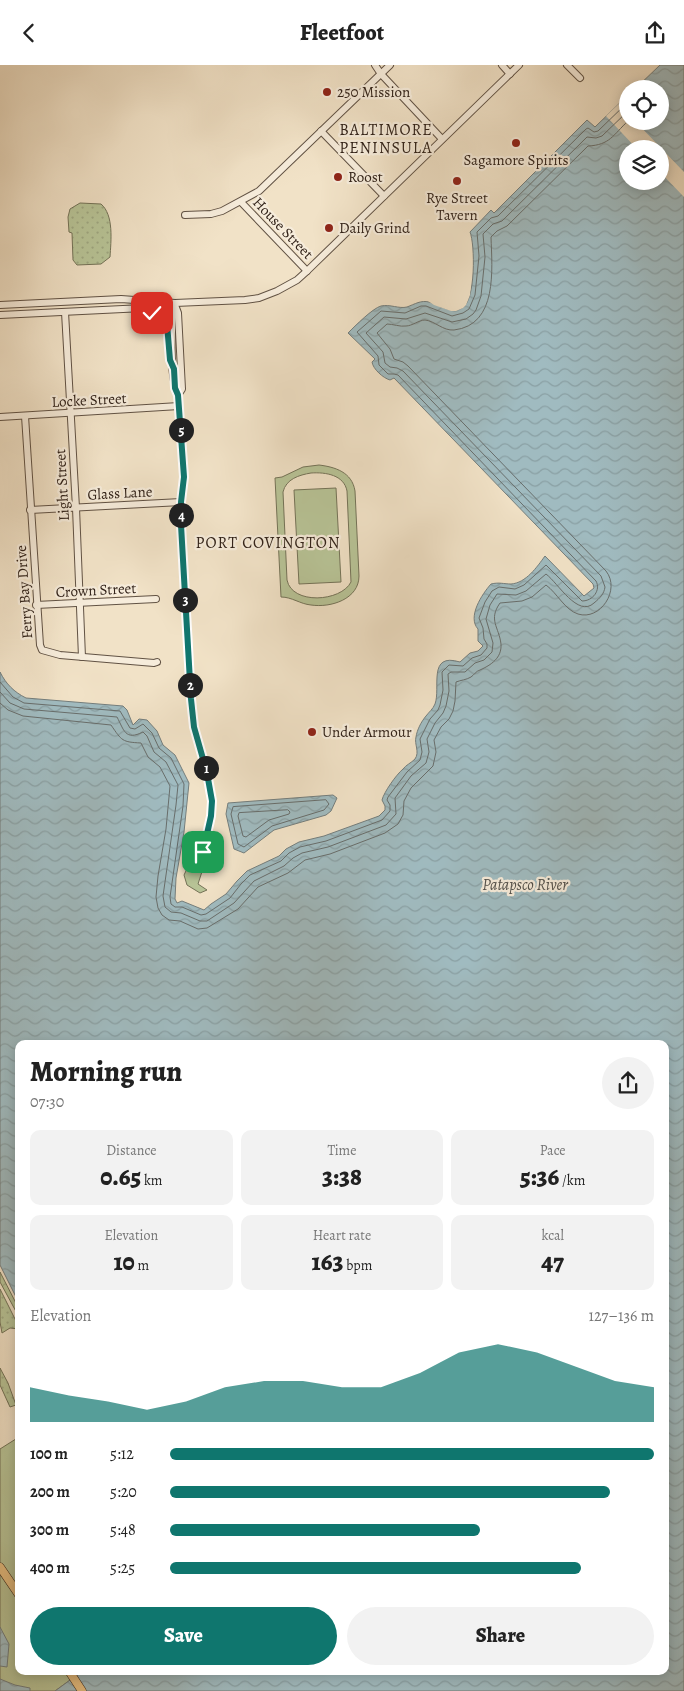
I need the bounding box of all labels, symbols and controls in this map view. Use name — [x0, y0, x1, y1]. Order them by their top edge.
text: Fleetfoot — [300, 18, 384, 48]
icon: back — [15, 19, 43, 47]
icon: share — [641, 19, 669, 47]
map controls — [619, 80, 669, 190]
button: locate — [619, 80, 669, 130]
place label: 250 Mission — [337, 82, 410, 102]
marker: 250 Mission — [321, 86, 333, 98]
district label: BALTIMORE PENINSULA — [339, 119, 433, 159]
marker: Sagamore Spirits — [510, 137, 522, 149]
button: layers — [619, 140, 669, 190]
place label: Sagamore Spirits — [463, 150, 569, 170]
place label: Roost — [348, 167, 383, 187]
marker: Roost — [332, 171, 344, 183]
marker: Rye Street Tavern — [451, 175, 463, 187]
place label: Rye Street Tavern — [426, 188, 488, 225]
street label: House Street — [248, 193, 318, 263]
place label: Daily Grind — [339, 218, 411, 238]
marker: Daily Grind — [323, 222, 335, 234]
pin — [131, 292, 173, 334]
icon: check — [138, 299, 166, 327]
street label: Locke Street — [51, 388, 127, 412]
pin: 5 — [168, 417, 194, 443]
text: 5 — [179, 421, 184, 440]
street label: Light Street — [50, 448, 74, 522]
street label: Glass Lane — [87, 481, 153, 505]
pin: 4 — [168, 503, 194, 527]
text: 4 — [178, 506, 185, 525]
district label: PORT COVINGTON — [196, 532, 340, 554]
street label: Ferry Bay Drive — [11, 544, 37, 640]
street label: Crown Street — [55, 578, 137, 602]
pin: 3 — [172, 587, 198, 613]
text: 3 — [182, 591, 189, 610]
pin: 2 — [178, 673, 202, 697]
text: 2 — [187, 676, 194, 695]
place label: Under Armour — [322, 722, 412, 742]
marker: Under Armour — [306, 726, 318, 738]
pin: 1 — [194, 755, 218, 781]
text: 1 — [204, 759, 209, 778]
pin — [182, 831, 224, 873]
icon: arrive — [189, 838, 217, 866]
water label: Patapsco River — [482, 874, 568, 896]
text: Morning run — [30, 1053, 182, 1091]
button: share — [602, 1057, 654, 1109]
text: 07:30 — [30, 1091, 64, 1113]
text: Distance — [106, 1141, 156, 1160]
text: Time — [327, 1141, 357, 1160]
text: Pace — [540, 1141, 566, 1160]
text: 0.65 — [100, 1160, 141, 1194]
text: 3:38 — [322, 1160, 362, 1194]
text: 5:36 — [520, 1160, 559, 1194]
text: km — [141, 1171, 163, 1190]
text: /km — [559, 1171, 585, 1190]
text: Elevation — [104, 1226, 158, 1245]
text: Heart rate — [313, 1226, 371, 1245]
text: kcal — [541, 1226, 564, 1245]
text: 10 — [113, 1245, 135, 1279]
text: 163 — [312, 1245, 343, 1279]
text: 47 — [541, 1245, 564, 1279]
text: m — [135, 1256, 149, 1275]
text: bpm — [343, 1256, 372, 1275]
text: Elevation — [30, 1305, 91, 1327]
text: 127–136 m — [588, 1305, 654, 1327]
text: 100 m — [30, 1443, 68, 1465]
text: 5:12 — [110, 1443, 134, 1465]
text: 200 m — [30, 1481, 70, 1503]
text: 5:20 — [110, 1481, 137, 1503]
text: 300 m — [30, 1519, 69, 1541]
text: 5:48 — [110, 1519, 136, 1541]
text: 400 m — [30, 1557, 70, 1579]
text: 5:25 — [110, 1557, 135, 1579]
button: Save — [30, 1607, 337, 1665]
button: Share — [347, 1607, 654, 1665]

